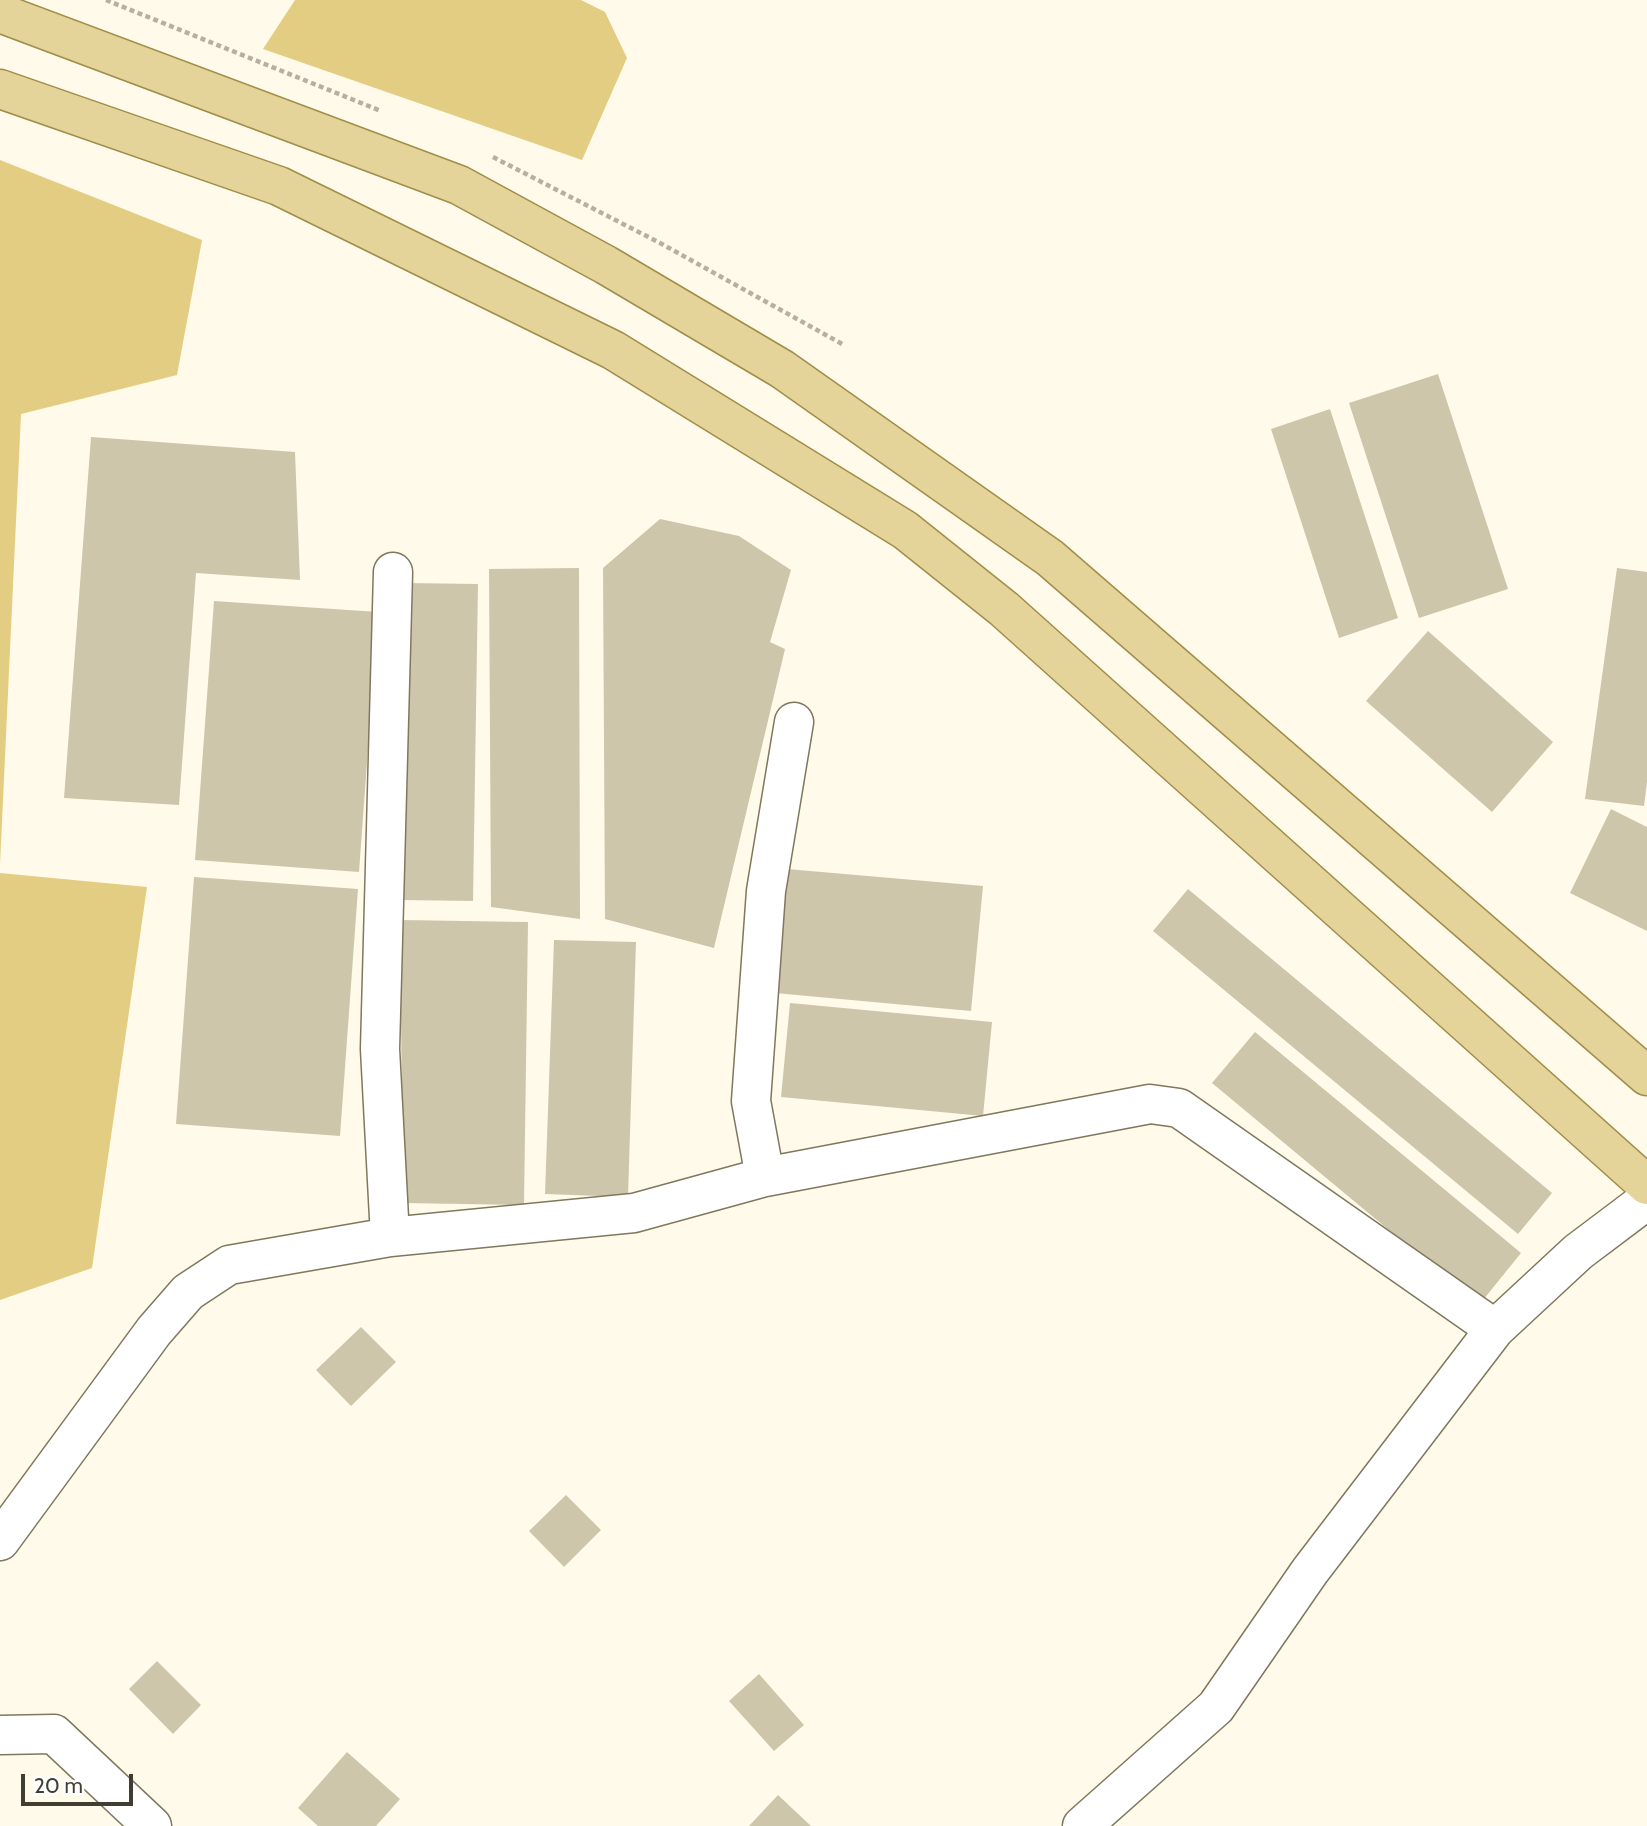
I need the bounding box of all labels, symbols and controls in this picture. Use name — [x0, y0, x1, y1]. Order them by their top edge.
scale bar — [24, 1759, 136, 1803]
text: 20 m — [34, 1773, 83, 1798]

